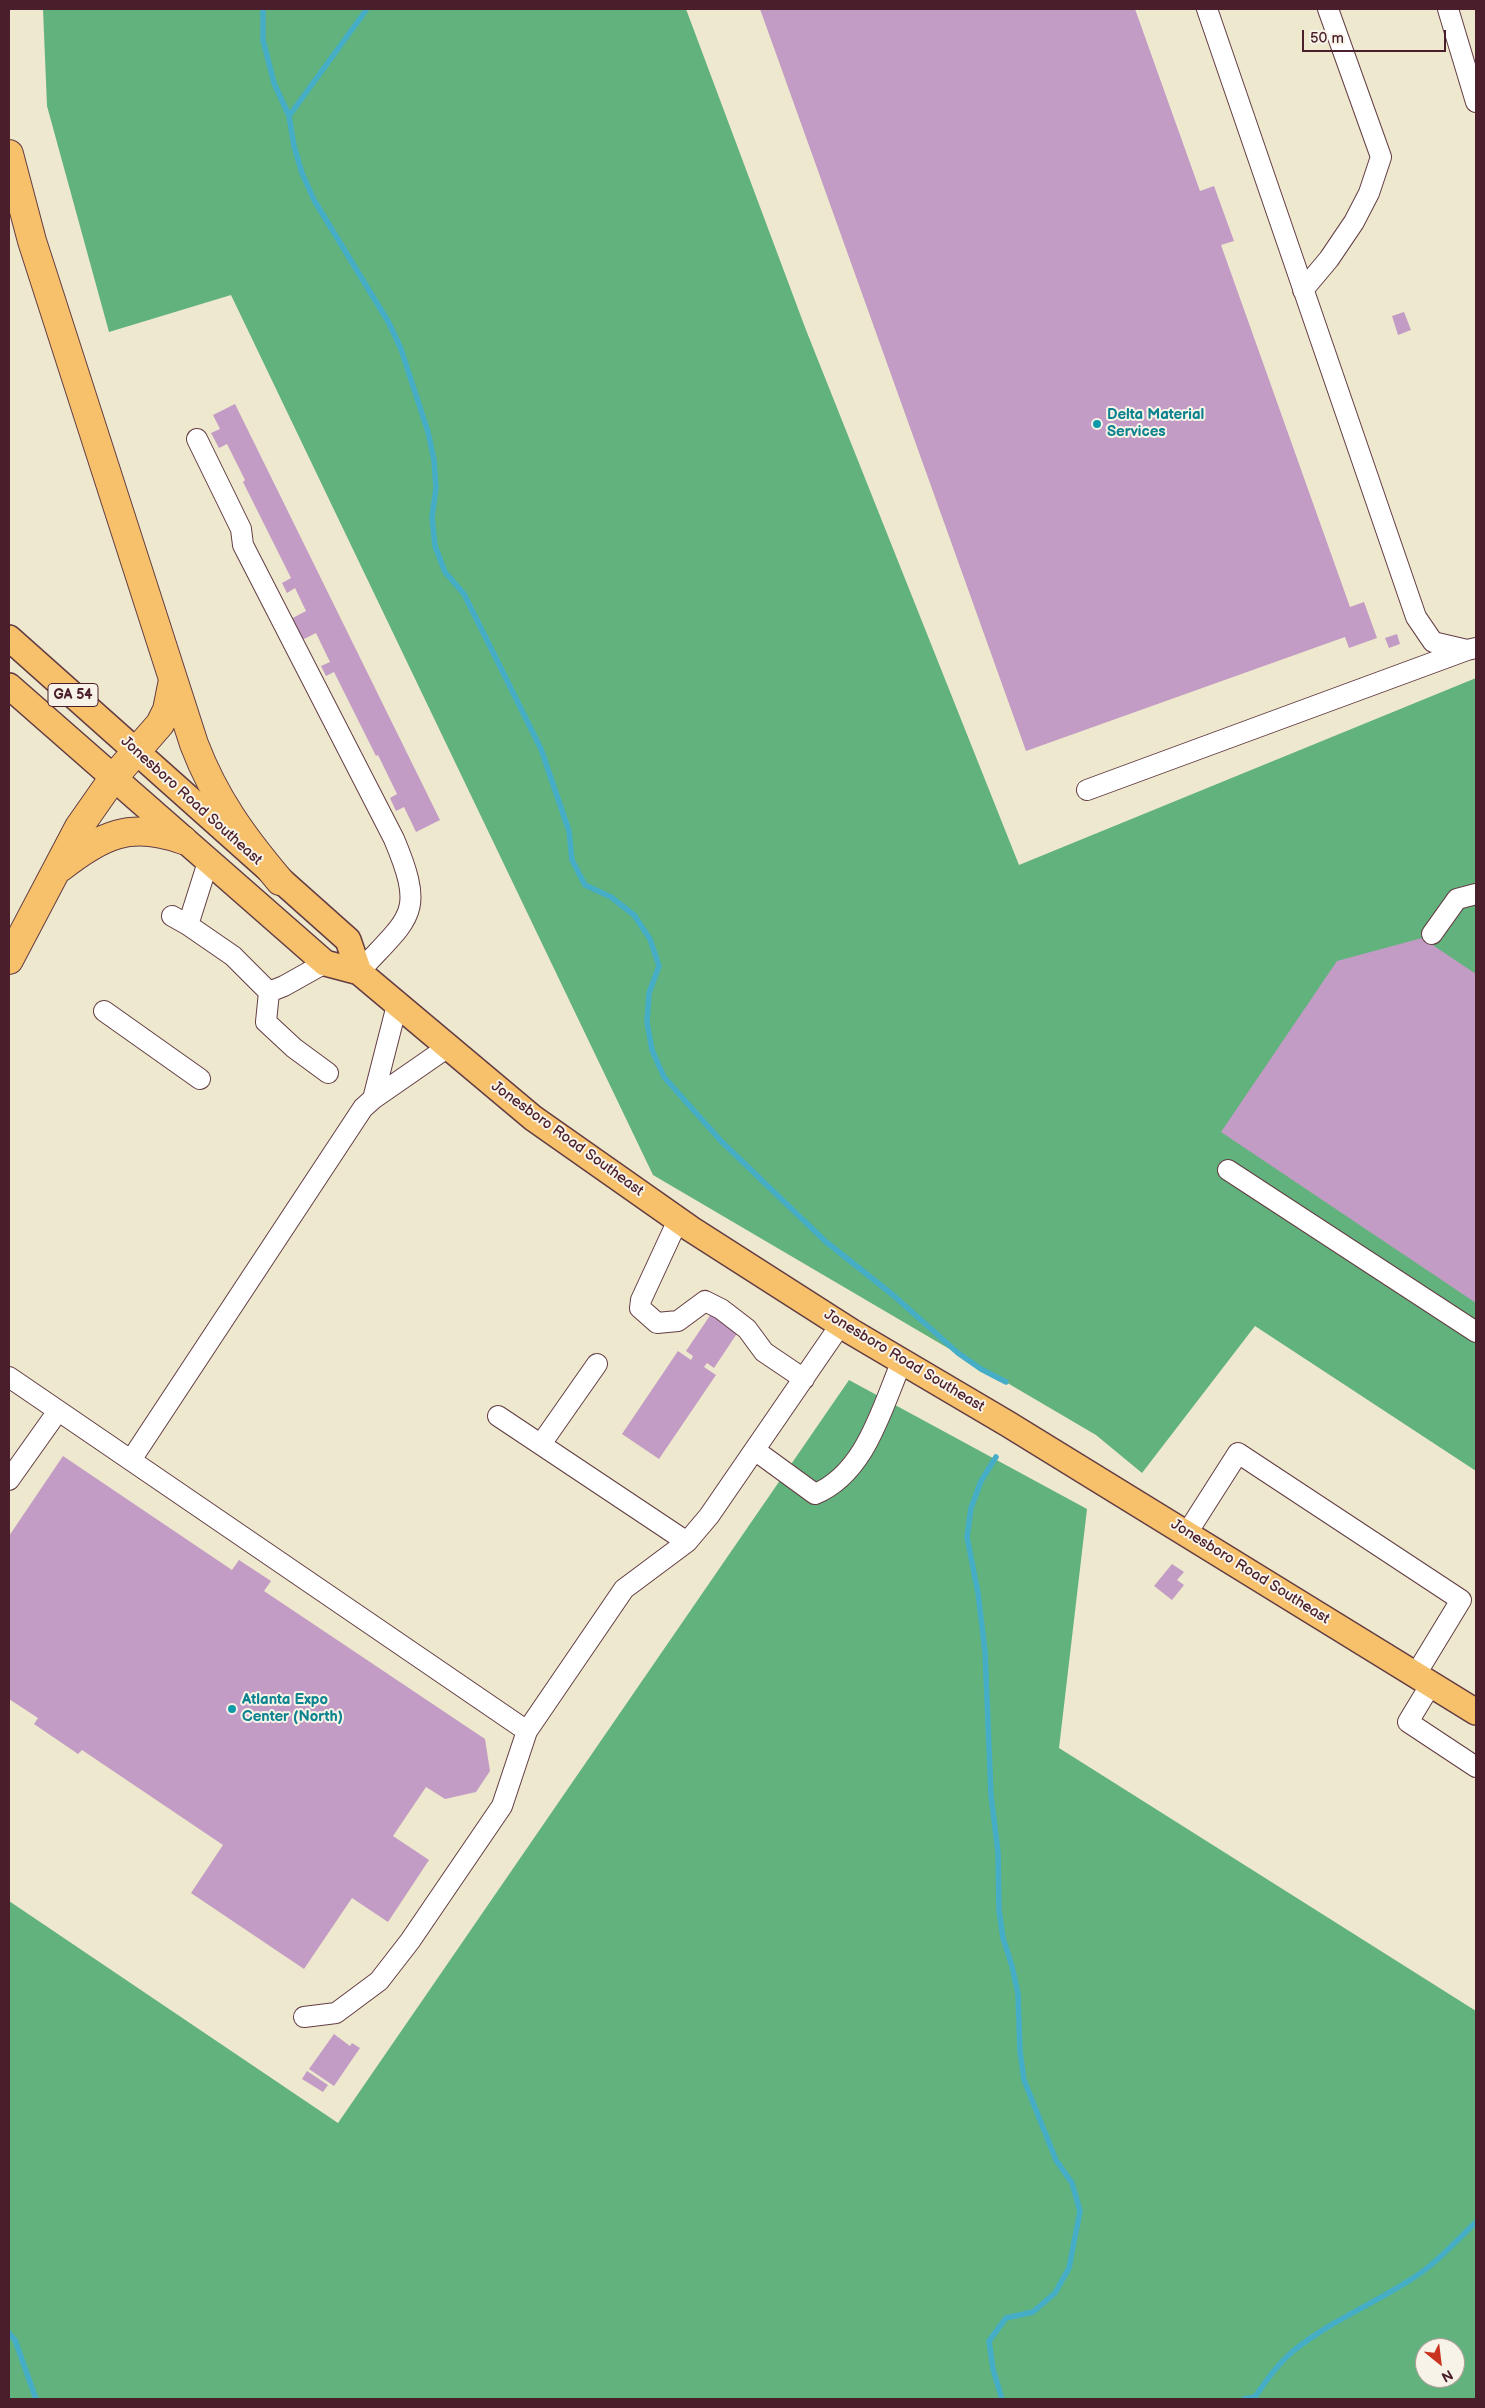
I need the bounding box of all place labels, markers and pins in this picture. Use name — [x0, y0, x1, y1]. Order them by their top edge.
place label: Delta Material Services — [1107, 406, 1204, 441]
marker: Delta Material Services — [1091, 418, 1103, 430]
place label: Atlanta Expo Center (North) — [242, 1691, 343, 1726]
marker: Atlanta Expo Center (North) — [226, 1703, 238, 1715]

